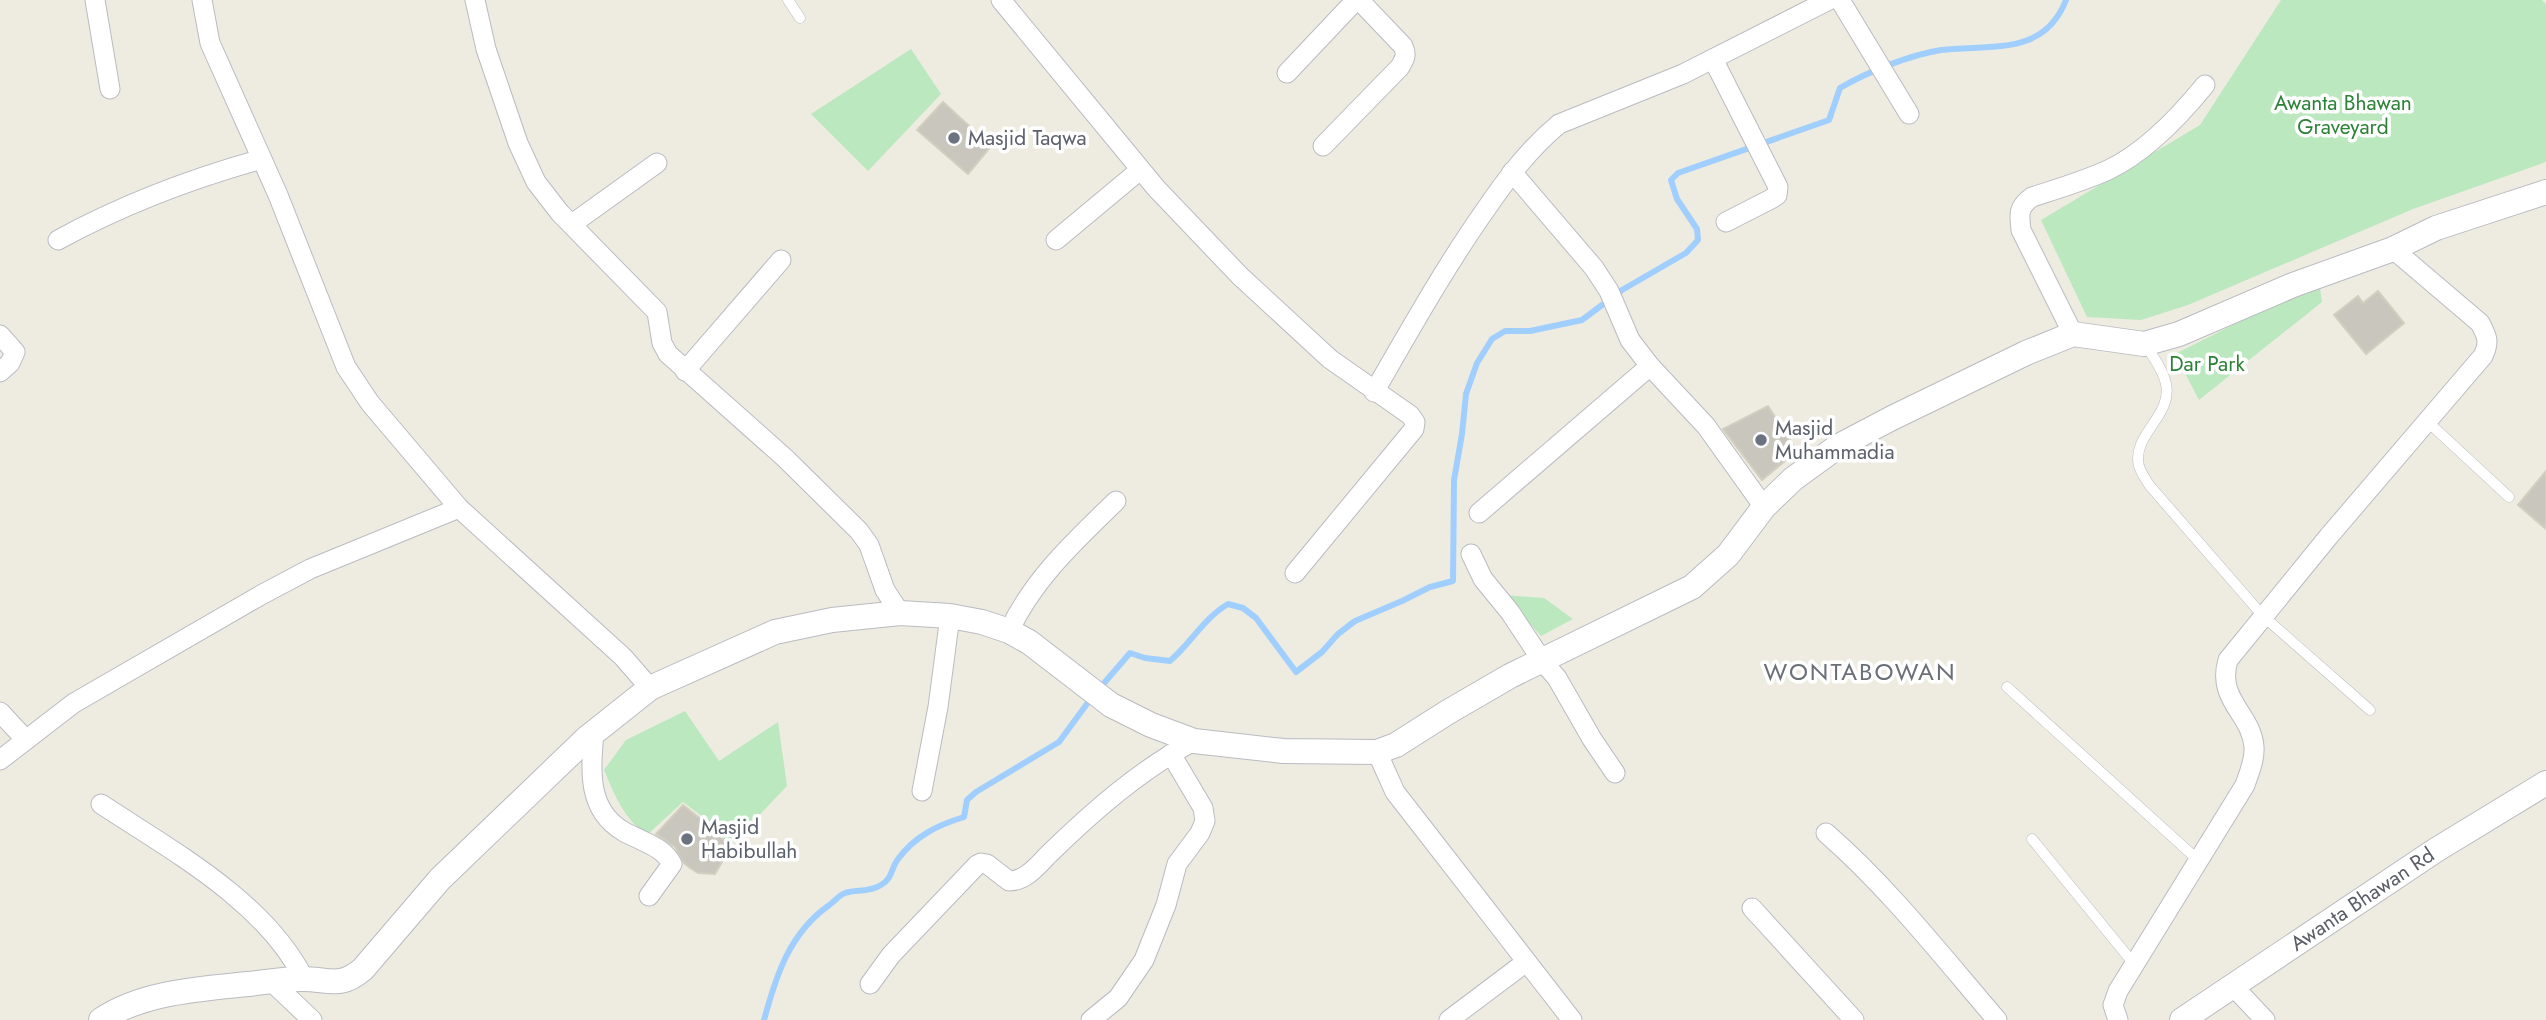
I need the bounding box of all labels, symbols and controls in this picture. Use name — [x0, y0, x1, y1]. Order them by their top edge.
park label: Awanta Bhawan Graveyard — [2274, 88, 2412, 142]
place label: Masjid Taqwa — [968, 123, 1087, 153]
marker: Masjid Taqwa — [946, 130, 962, 146]
park label: Dar Park — [2169, 349, 2245, 379]
place label: Masjid Muhammadia — [1775, 413, 1895, 467]
marker: Masjid Muhammadia — [1753, 432, 1769, 448]
district label: WONTABOWAN — [1764, 654, 1957, 689]
place label: Masjid Habibullah — [701, 812, 797, 866]
marker: Masjid Habibullah — [679, 831, 695, 847]
street label: Awanta Bhawan Rd — [2284, 840, 2440, 958]

